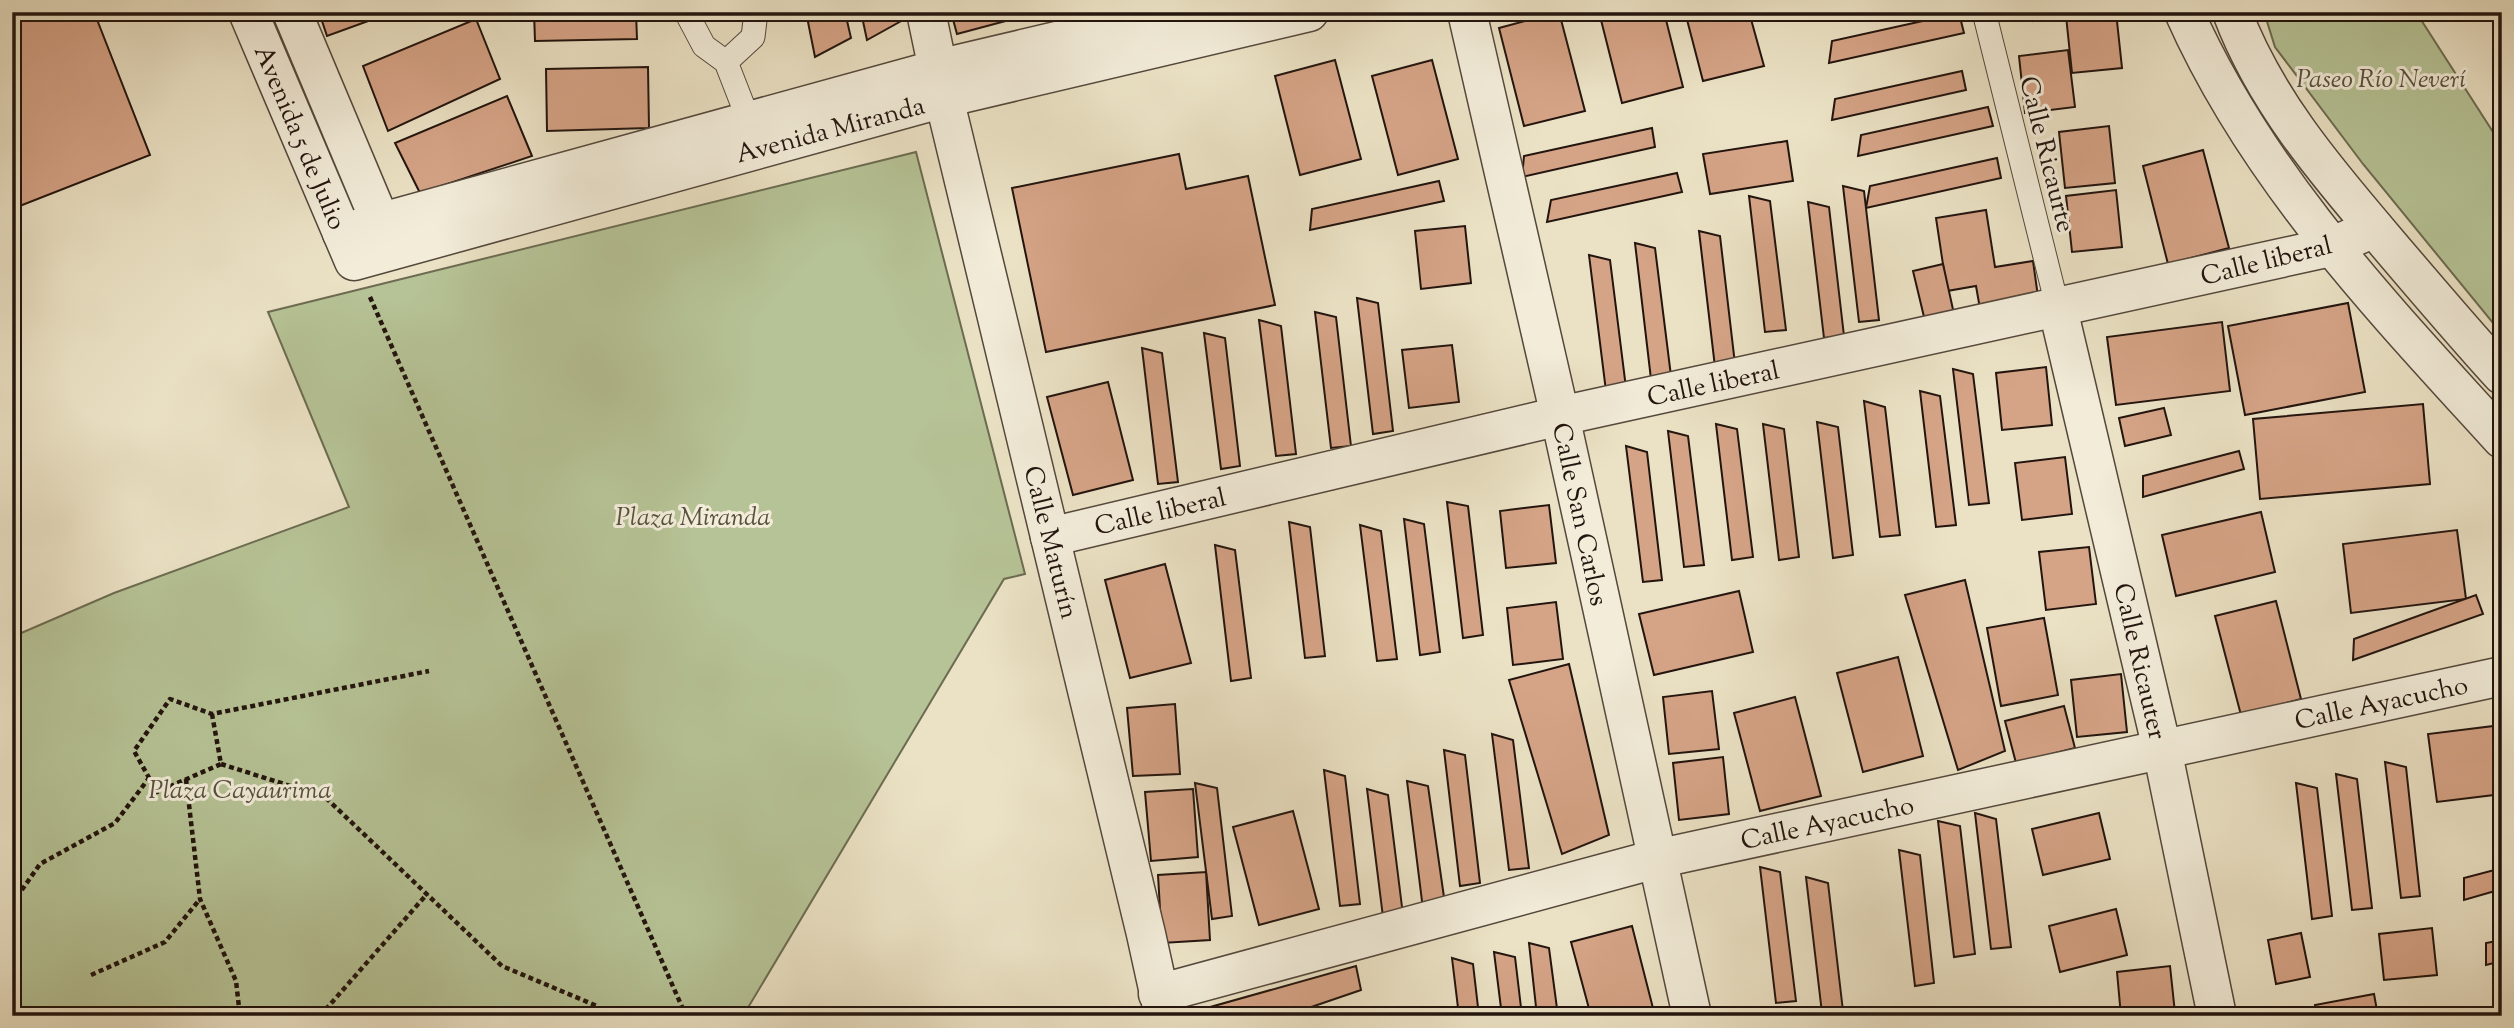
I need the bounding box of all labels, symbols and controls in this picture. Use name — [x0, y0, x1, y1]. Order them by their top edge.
street label: Avenida 5 de Julio — [243, 40, 354, 236]
park label: Paseo Río Neverí — [2296, 62, 2466, 99]
street label: Calle Ricaurte — [2008, 73, 2083, 236]
street label: Avenida Miranda — [732, 88, 929, 174]
street label: Calle liberal — [2197, 228, 2336, 297]
street label: Calle liberal — [1644, 353, 1783, 417]
street label: Calle San Carlos — [1541, 420, 1616, 609]
street label: Calle Maturín — [1013, 462, 1086, 623]
street label: Calle liberal — [1091, 480, 1230, 547]
park label: Plaza Miranda — [615, 500, 771, 537]
street label: Calle Ricauter — [2103, 580, 2175, 744]
street label: Calle Ayacucho — [2291, 668, 2472, 741]
park label: Plaza Cayaurima — [149, 773, 331, 810]
street label: Calle Ayacucho — [1737, 788, 1918, 861]

